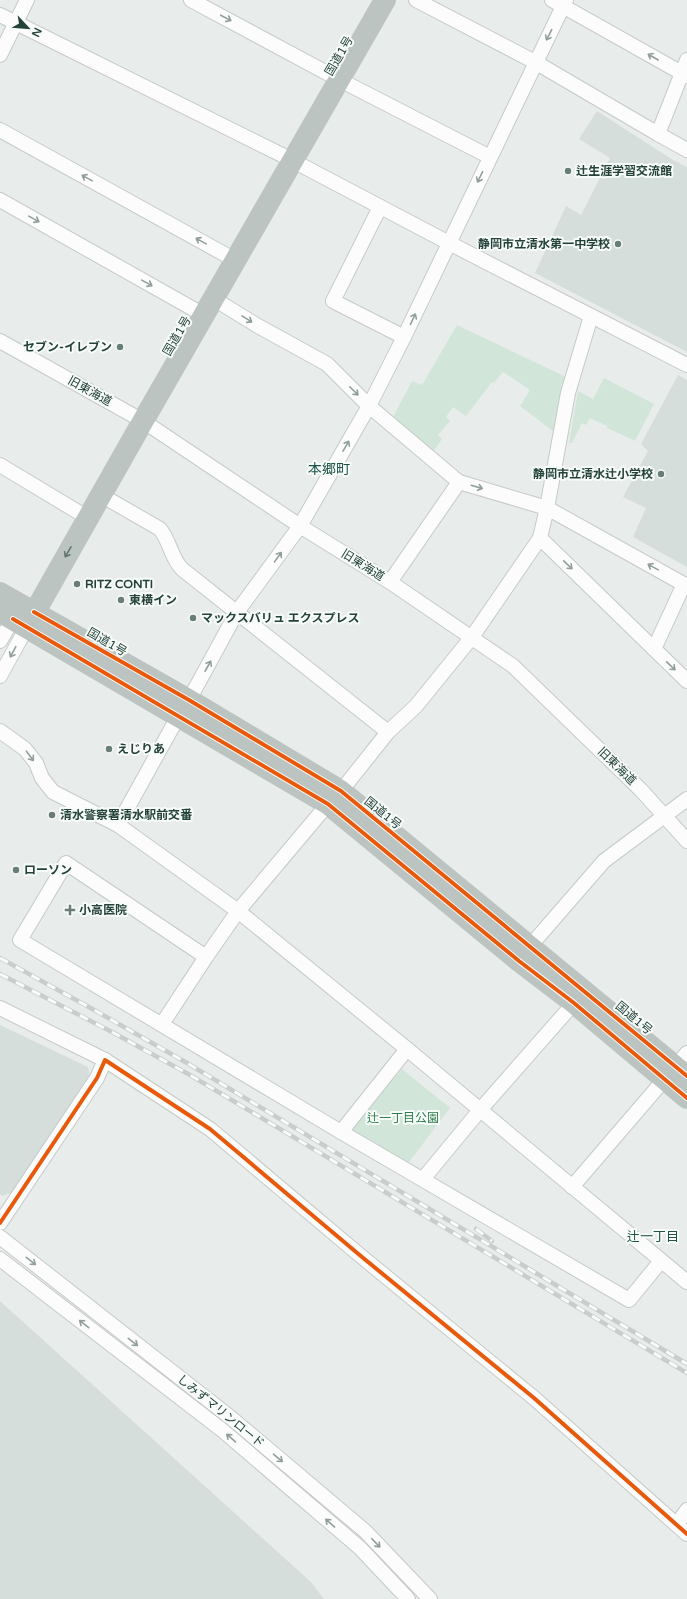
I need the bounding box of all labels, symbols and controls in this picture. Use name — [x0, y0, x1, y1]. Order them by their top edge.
north arrow — [8, 8, 48, 48]
one-way arrow — [219, 15, 231, 23]
text: N — [29, 25, 44, 39]
one-way arrow — [545, 29, 552, 41]
street label: 国道1号 — [322, 34, 356, 78]
one-way arrow — [647, 52, 659, 60]
place label: 辻生涯学習交流館 — [576, 164, 672, 178]
marker: 辻生涯学習交流館 — [563, 166, 573, 176]
one-way arrow — [476, 171, 483, 183]
one-way arrow — [82, 174, 94, 182]
one-way arrow — [28, 216, 40, 223]
one-way arrow — [195, 237, 207, 245]
place label: 静岡市立清水第一中学校 — [478, 237, 610, 251]
marker: 静岡市立清水第一中学校 — [613, 239, 623, 249]
one-way arrow — [141, 279, 153, 287]
one-way arrow — [410, 313, 417, 325]
street label: 国道1号 — [160, 314, 194, 358]
one-way arrow — [241, 315, 252, 323]
place label: セブン-イレブン — [23, 340, 112, 354]
marker: セブン-イレブン — [115, 342, 125, 352]
street label: 旧東海道 — [66, 373, 114, 409]
one-way arrow — [349, 386, 359, 396]
one-way arrow — [342, 440, 350, 452]
district label: 本郷町 — [308, 461, 350, 478]
place label: 静岡市立清水辻小学校 — [533, 467, 653, 481]
marker: 静岡市立清水辻小学校 — [656, 469, 666, 479]
one-way arrow — [470, 484, 483, 491]
one-way arrow — [64, 546, 72, 558]
street label: 旧東海道 — [339, 546, 387, 584]
one-way arrow — [274, 551, 282, 562]
one-way arrow — [563, 561, 573, 570]
one-way arrow — [647, 563, 659, 571]
place label: RITZ CONTI — [85, 577, 153, 591]
marker: RITZ CONTI — [72, 579, 82, 589]
place label: 東横イン — [129, 593, 177, 607]
marker: 東横イン — [116, 595, 126, 605]
place label: マックスバリュ エクスプレス — [201, 611, 359, 625]
marker: マックスバリュ エクスプレス — [188, 613, 198, 623]
street label: 国道1号 — [85, 625, 129, 659]
one-way arrow — [9, 645, 17, 657]
one-way arrow — [204, 660, 212, 672]
one-way arrow — [666, 661, 676, 671]
place label: えじりあ — [117, 742, 165, 756]
marker: えじりあ — [104, 744, 114, 754]
street label: 旧東海道 — [595, 744, 639, 788]
one-way arrow — [26, 750, 34, 761]
street label: 国道1号 — [362, 794, 404, 832]
place label: 清水警察署清水駅前交番 — [60, 808, 193, 822]
marker: 清水警察署清水駅前交番 — [47, 810, 57, 820]
place label: ローソン — [24, 863, 72, 877]
marker: ローソン — [11, 865, 21, 875]
place label: 小高医院 — [79, 903, 127, 917]
marker: 小高医院 — [64, 904, 76, 916]
street label: 国道1号 — [613, 999, 655, 1037]
park label: 辻一丁目公園 — [367, 1111, 439, 1125]
district label: 辻一丁目 — [627, 1229, 679, 1245]
one-way arrow — [25, 1257, 36, 1266]
one-way arrow — [79, 1320, 90, 1328]
one-way arrow — [128, 1337, 139, 1346]
street label: しみずマリンロード — [175, 1372, 267, 1450]
one-way arrow — [227, 1434, 237, 1443]
one-way arrow — [273, 1453, 283, 1463]
one-way arrow — [325, 1518, 335, 1527]
one-way arrow — [371, 1538, 381, 1548]

